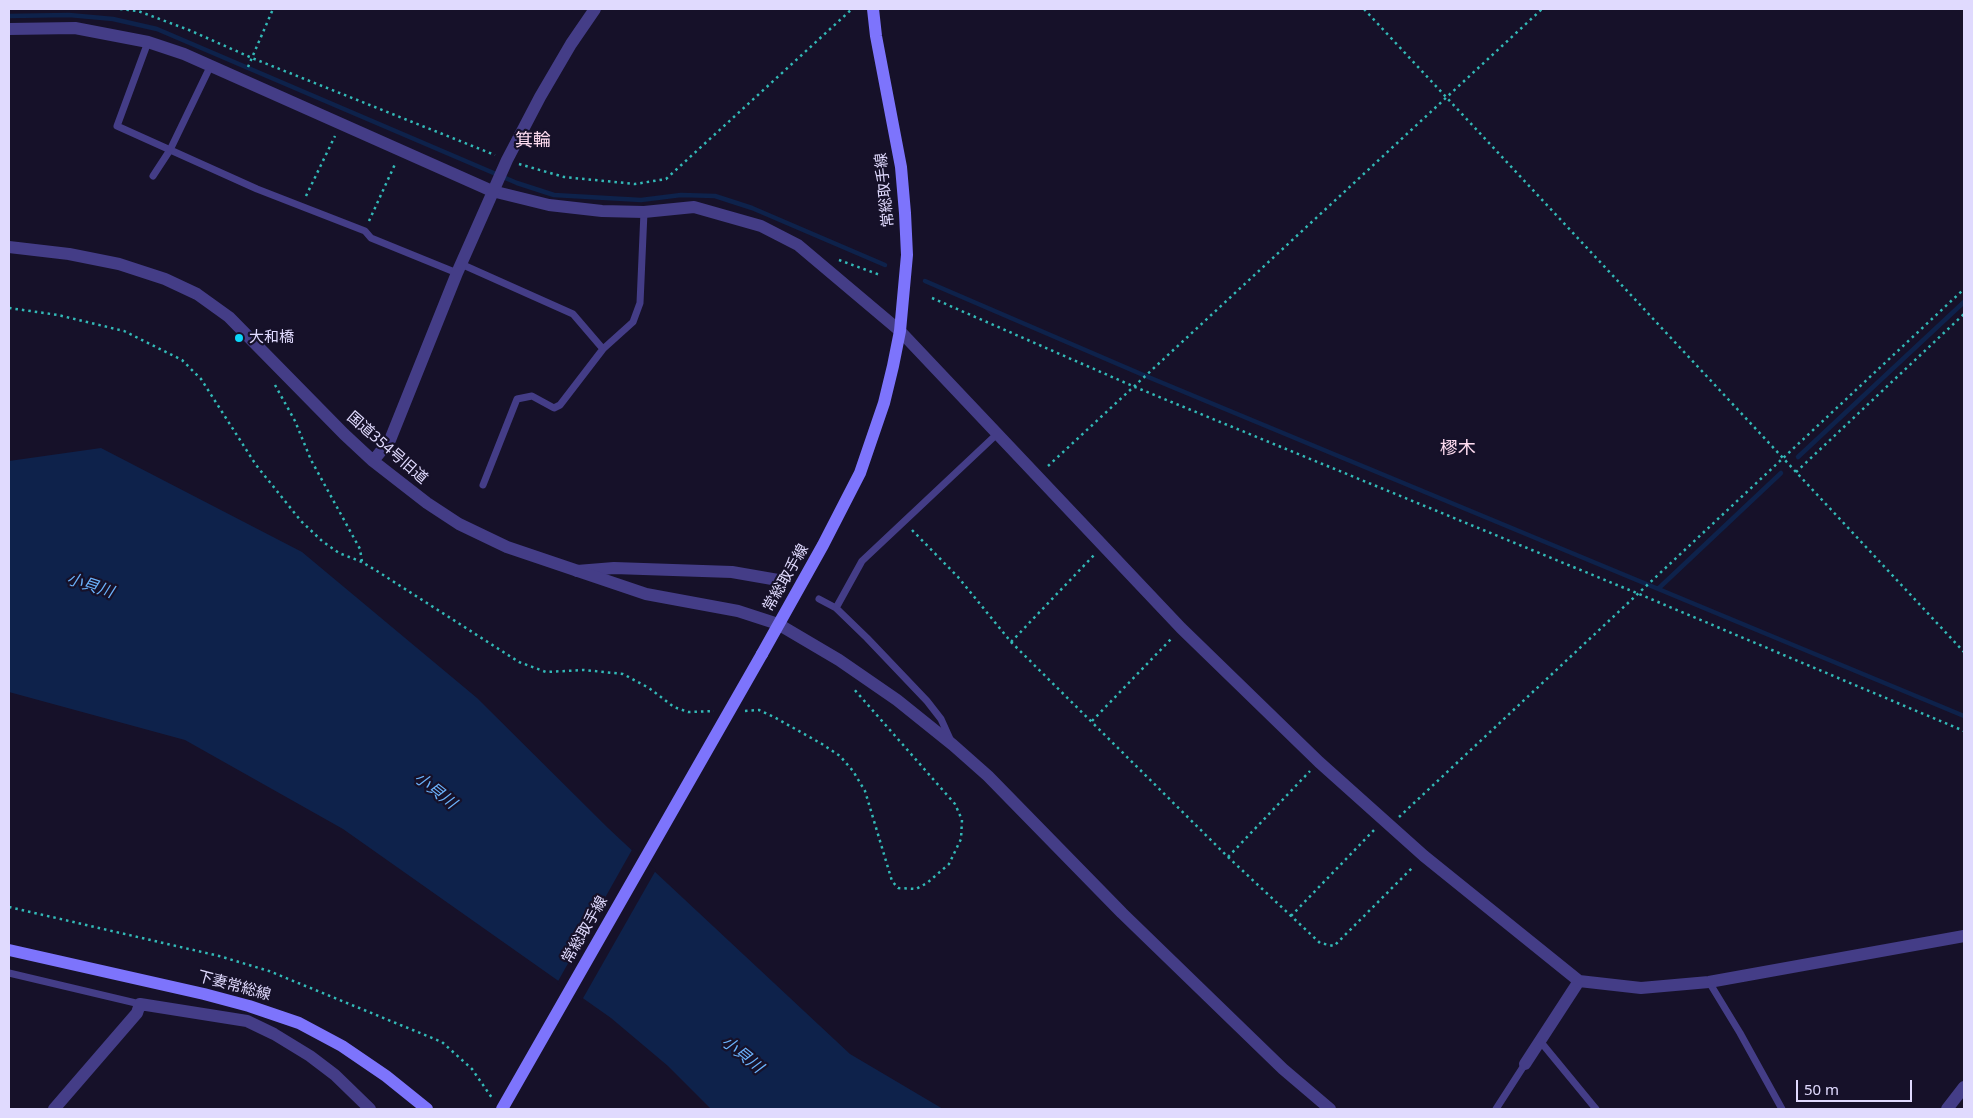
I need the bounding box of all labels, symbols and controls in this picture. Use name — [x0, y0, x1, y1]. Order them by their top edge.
district label: 箕輪 — [515, 130, 551, 152]
street label: 常総取手線 — [872, 152, 898, 228]
place label: 大和橋 — [249, 329, 294, 347]
marker: 大和橋 — [233, 332, 245, 344]
street label: 国道354号旧道 — [343, 408, 431, 488]
district label: 樛木 — [1440, 438, 1476, 460]
street label: 常総取手線 — [759, 541, 813, 615]
water label: 小貝川 — [64, 569, 116, 603]
water label: 小貝川 — [410, 769, 460, 813]
street label: 常総取手線 — [558, 893, 612, 967]
street label: 下妻常総線 — [195, 968, 273, 1004]
water label: 小貝川 — [717, 1032, 767, 1078]
scale bar — [1798, 1070, 1914, 1102]
text: 50 m — [1804, 1079, 1839, 1099]

